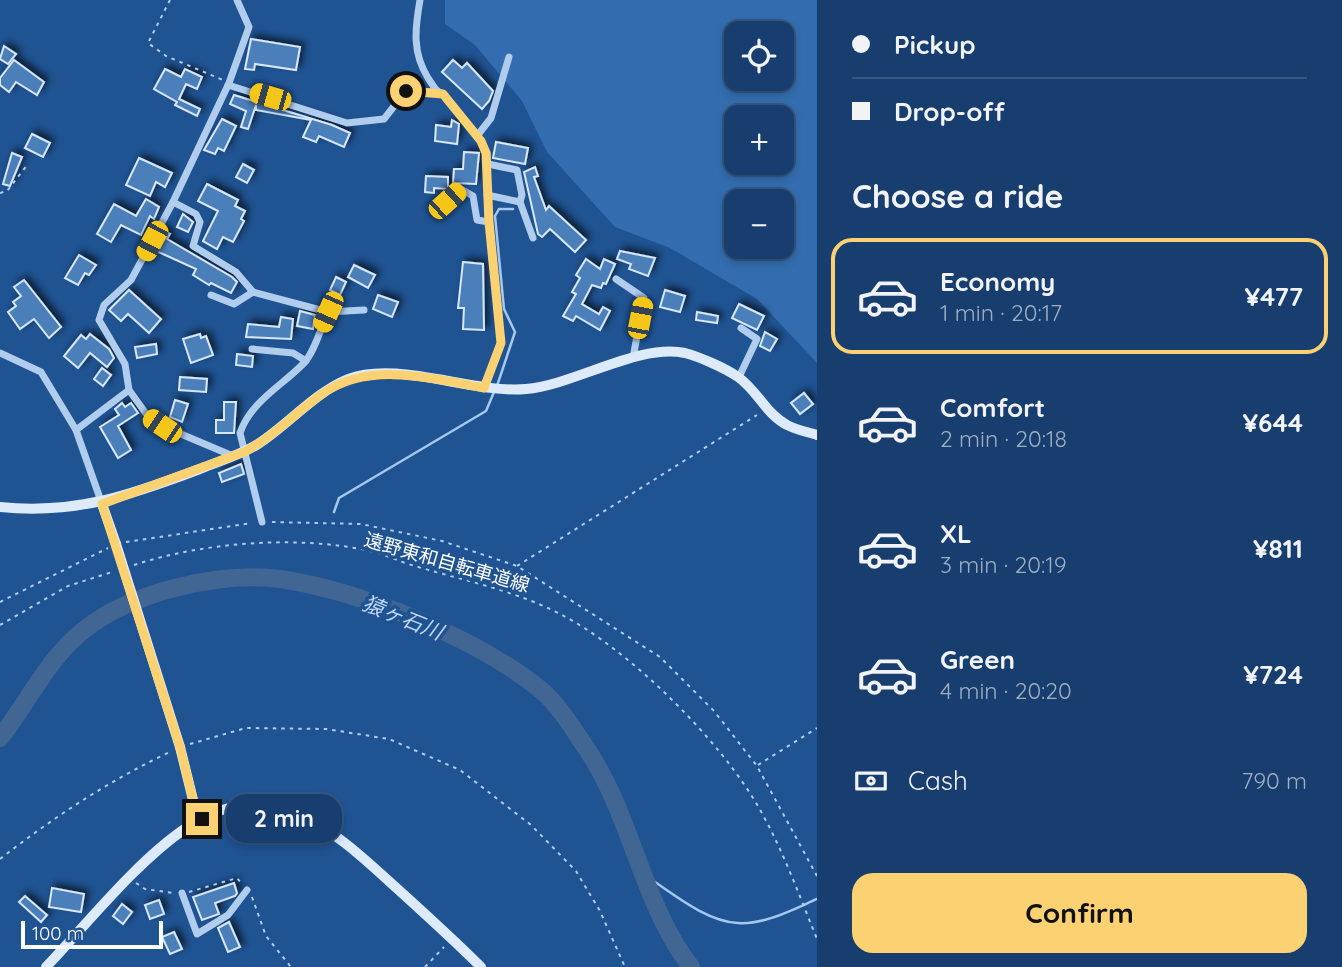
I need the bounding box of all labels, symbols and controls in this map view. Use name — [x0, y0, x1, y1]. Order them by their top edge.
map controls — [724, 21, 794, 259]
button: locate — [724, 21, 794, 91]
text: Pickup — [894, 28, 976, 61]
route start — [390, 75, 422, 107]
car — [247, 81, 294, 113]
text: Drop-off — [894, 95, 1005, 128]
button: + — [724, 105, 794, 175]
text: Choose a ride — [852, 176, 1064, 216]
car — [425, 179, 470, 223]
button: − — [724, 189, 794, 259]
car — [133, 218, 172, 264]
icon: car — [856, 265, 919, 328]
text: Economy — [940, 265, 1055, 298]
text: ¥477 — [1244, 280, 1303, 313]
car — [310, 289, 347, 335]
car — [626, 295, 655, 341]
text: 1 min · 20:17 — [940, 298, 1062, 327]
icon: car — [856, 391, 919, 454]
text: Comfort — [940, 391, 1045, 424]
car — [139, 406, 186, 446]
text: ¥644 — [1243, 406, 1303, 439]
text: 2 min · 20:18 — [940, 424, 1067, 453]
icon: car — [856, 517, 919, 580]
text: XL — [940, 517, 972, 550]
street label: 遠野東和自転車道線 — [361, 527, 533, 597]
text: ¥811 — [1253, 532, 1303, 565]
text: 3 min · 20:19 — [940, 550, 1067, 579]
water label: 猿ヶ石川 — [359, 589, 449, 646]
icon: car — [856, 643, 919, 706]
text: Green — [940, 643, 1015, 676]
text: ¥724 — [1243, 658, 1303, 691]
text: 4 min · 20:20 — [940, 676, 1072, 705]
icon: cash — [852, 762, 890, 800]
text: Cash — [908, 764, 968, 797]
text: 790 m — [1241, 766, 1307, 795]
callout: 2 min — [227, 794, 342, 844]
route end — [186, 803, 218, 835]
text: 2 min — [254, 804, 314, 833]
button: Confirm — [852, 873, 1307, 953]
scale bar — [21, 918, 163, 950]
text: 100 m — [32, 921, 84, 945]

